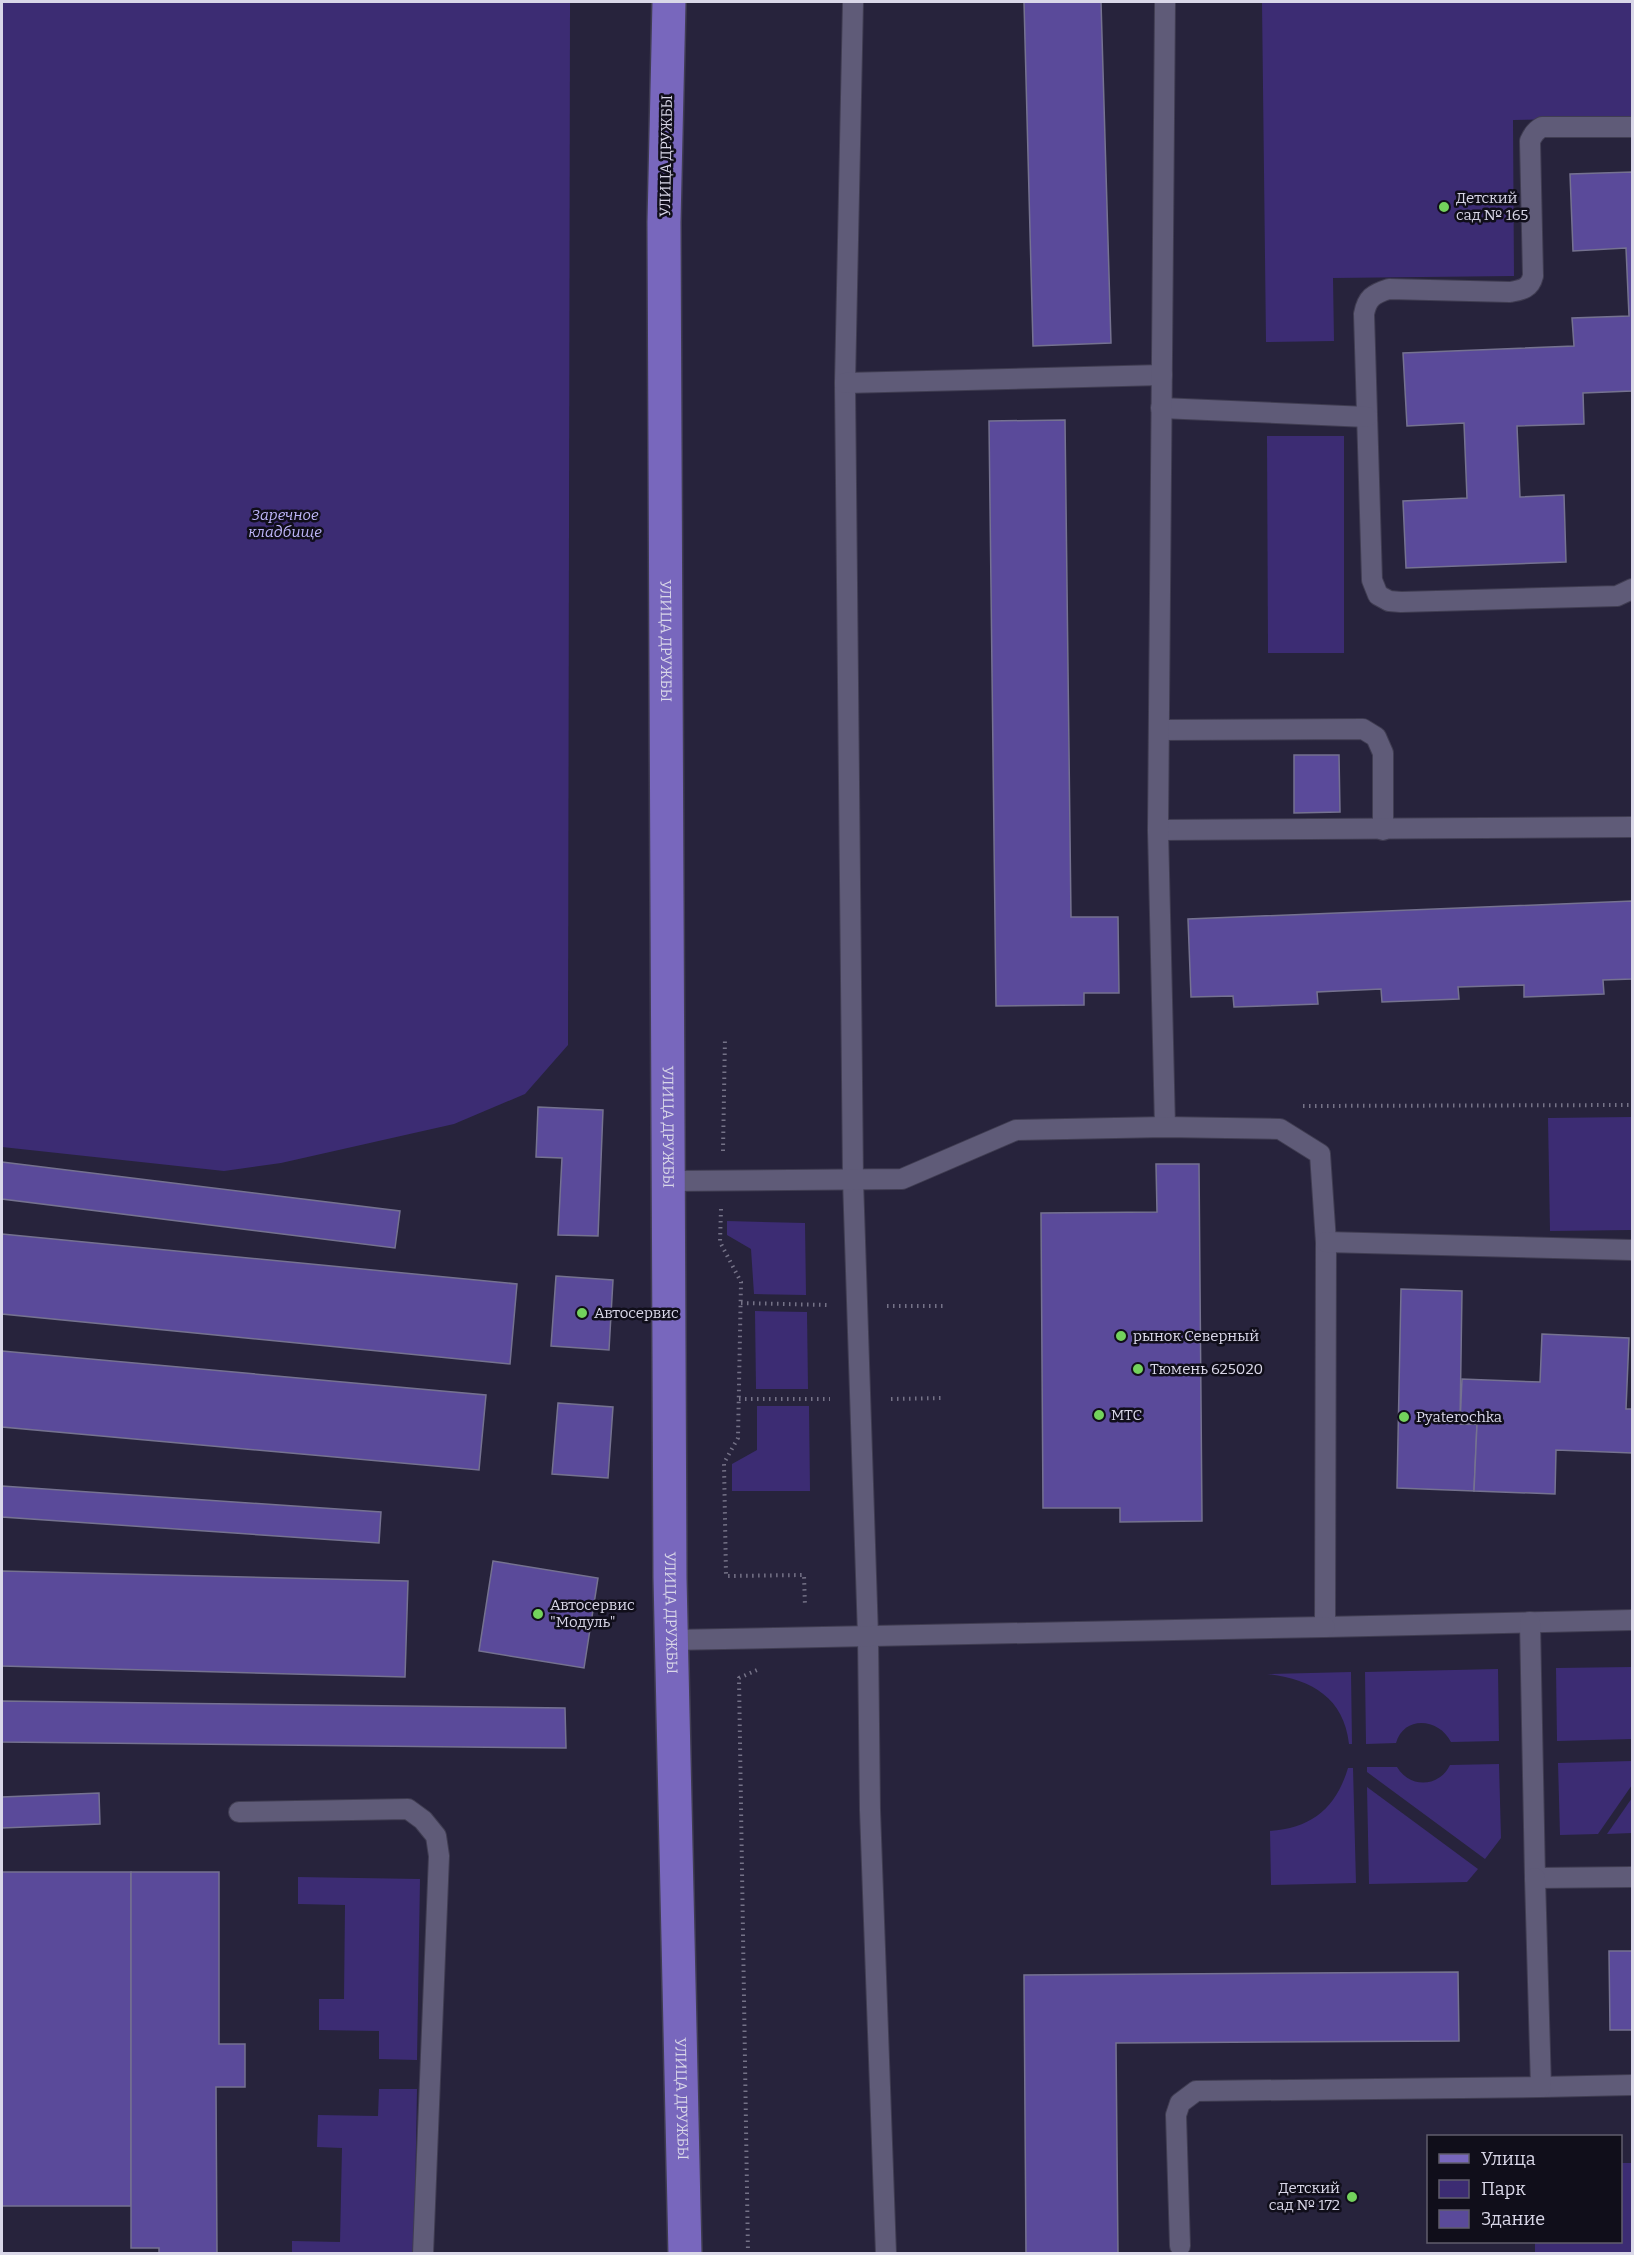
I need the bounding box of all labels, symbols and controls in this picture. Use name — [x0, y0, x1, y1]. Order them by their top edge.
street label: УЛИЦА ДРУЖБЫ — [656, 95, 676, 217]
place label: Детский сад № 165 — [1456, 189, 1528, 224]
marker: Детский сад № 165 — [1437, 200, 1451, 214]
park label: Заречное кладбище — [248, 506, 322, 541]
street label: УЛИЦА ДРУЖБЫ — [657, 580, 675, 702]
street label: УЛИЦА ДРУЖБЫ — [659, 1066, 677, 1188]
place label: Автосервис — [594, 1304, 679, 1322]
marker: Автосервис — [575, 1306, 589, 1320]
place label: рынок Северный — [1133, 1327, 1259, 1345]
marker: рынок Северный — [1114, 1329, 1128, 1343]
place label: Тюмень 625020 — [1150, 1360, 1263, 1378]
marker: Тюмень 625020 — [1131, 1362, 1145, 1376]
place label: МТС — [1111, 1406, 1142, 1424]
marker: МТС — [1092, 1408, 1106, 1422]
place label: Pyaterochka — [1416, 1408, 1502, 1426]
marker: Pyaterochka — [1397, 1410, 1411, 1424]
street label: УЛИЦА ДРУЖБЫ — [661, 1552, 681, 1674]
place label: Автосервис "Модуль" — [550, 1596, 635, 1631]
marker: Автосервис "Модуль" — [531, 1607, 545, 1621]
street label: УЛИЦА ДРУЖБЫ — [671, 2038, 692, 2160]
legend — [1427, 2135, 1622, 2243]
text: Улица — [1481, 2148, 1536, 2170]
text: Парк — [1481, 2178, 1526, 2200]
place label: Детский сад № 172 — [1269, 2179, 1340, 2214]
marker: Детский сад № 172 — [1345, 2190, 1359, 2204]
text: Здание — [1481, 2208, 1545, 2230]

